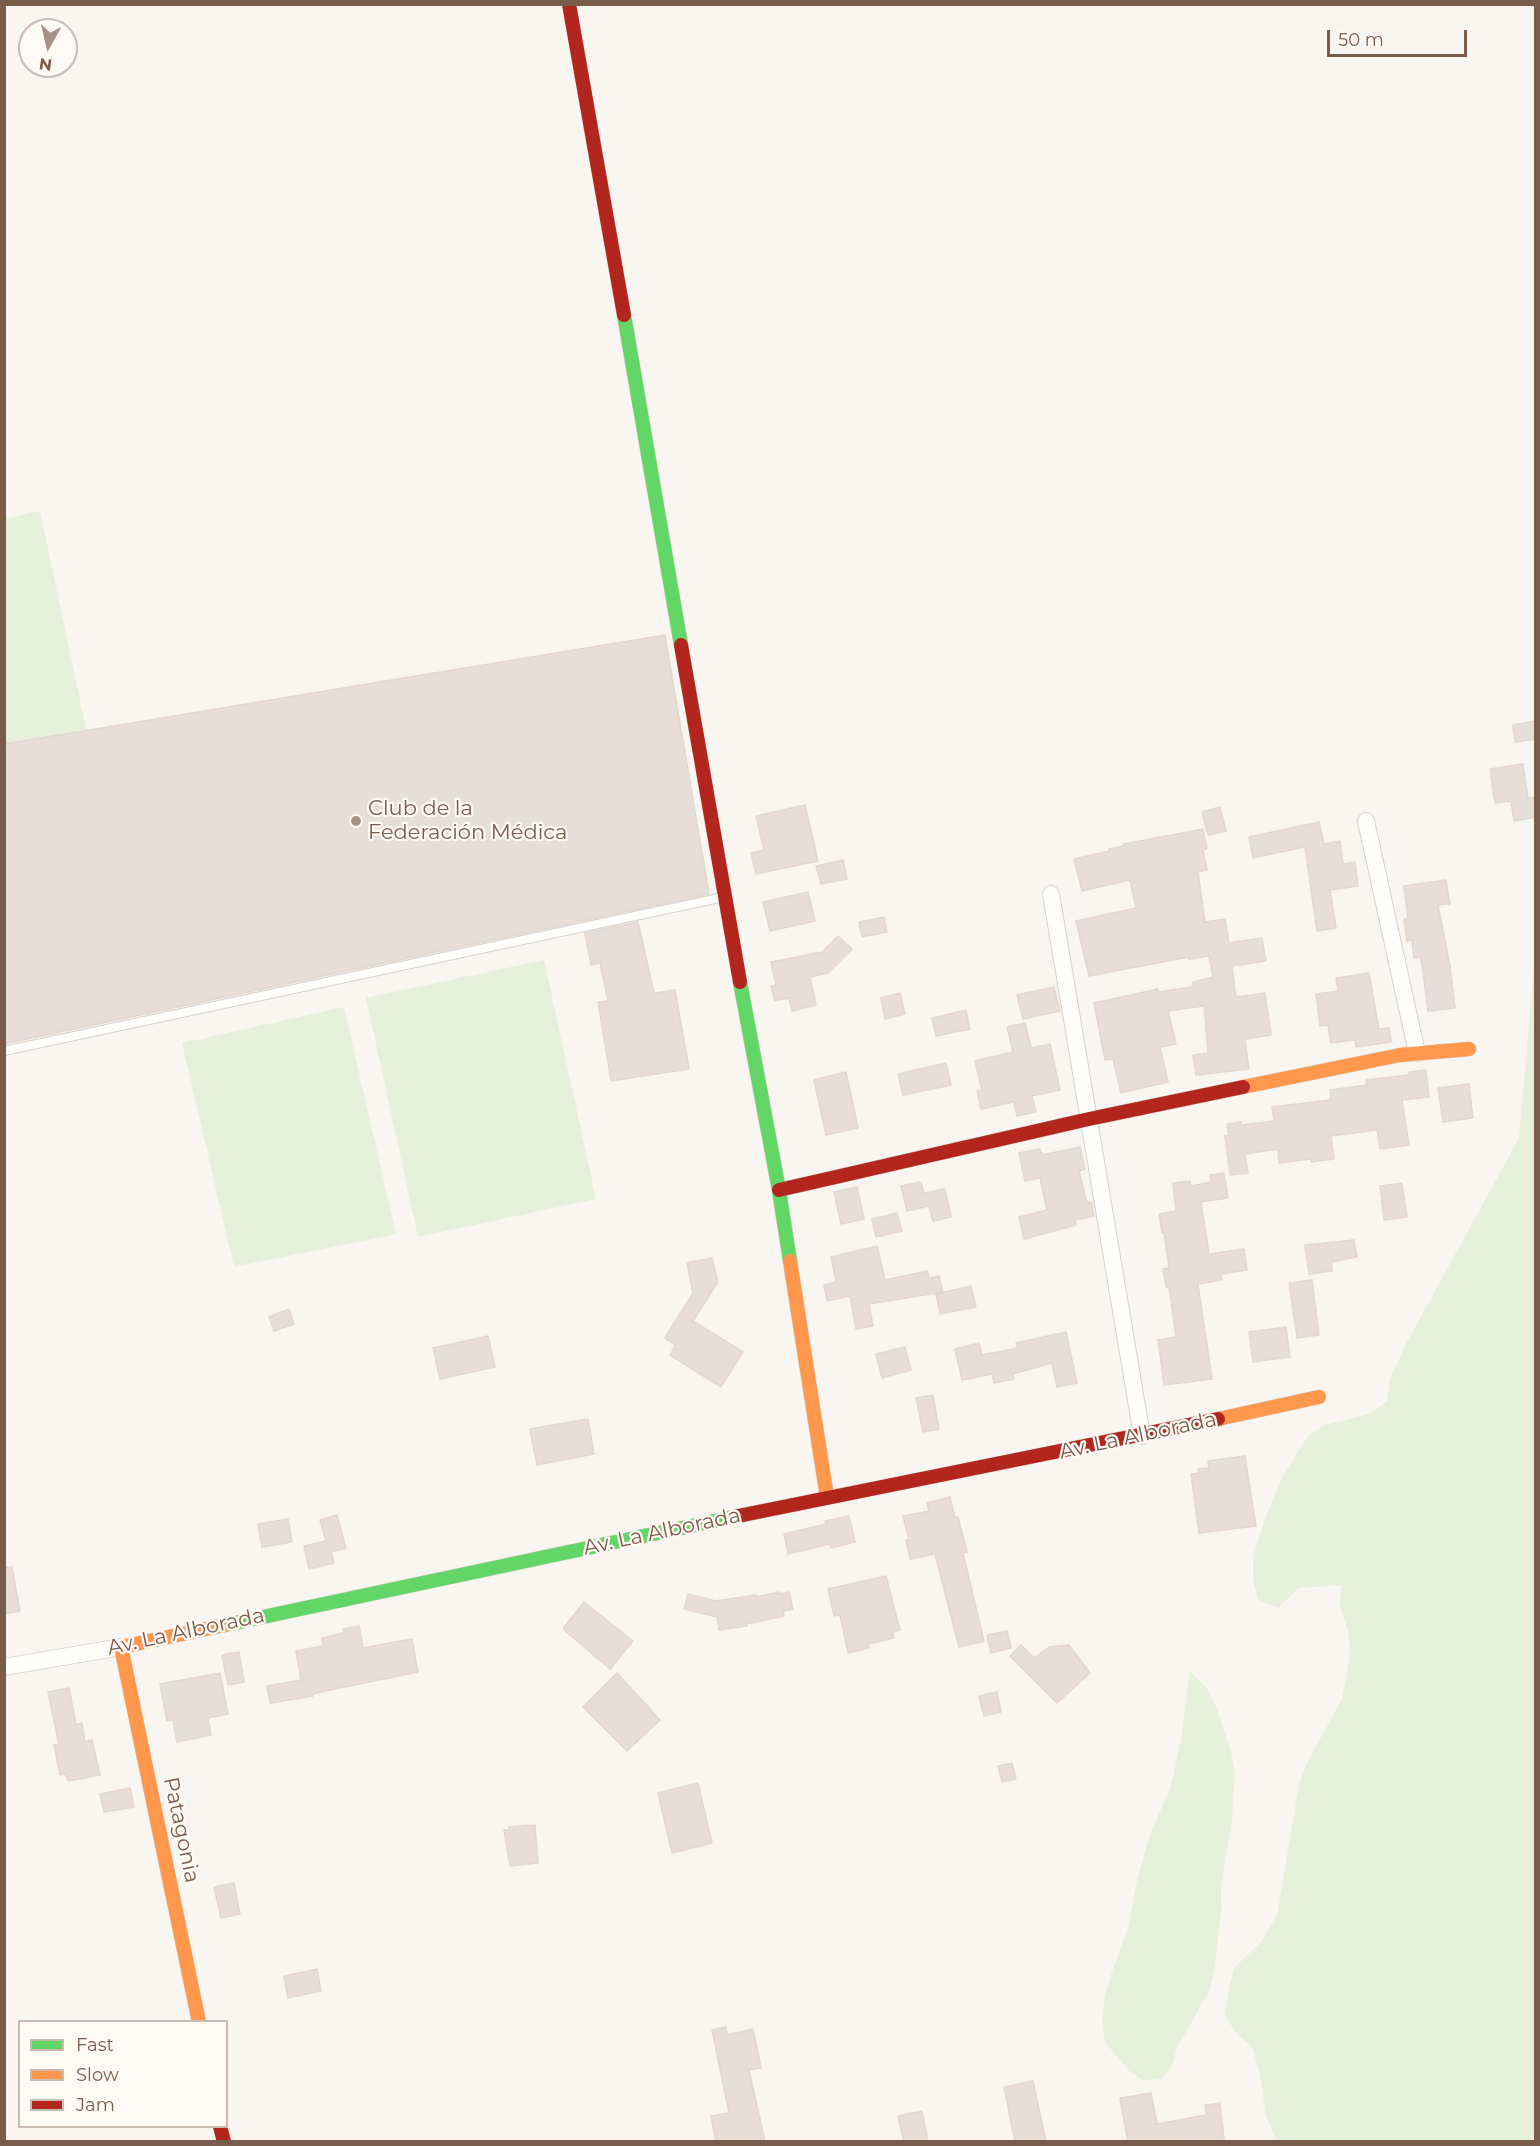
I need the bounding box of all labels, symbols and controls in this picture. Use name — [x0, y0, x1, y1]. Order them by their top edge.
north arrow — [18, 18, 78, 78]
scale bar — [1330, 18, 1470, 56]
text: 50 m — [1338, 29, 1384, 51]
text: N — [38, 54, 53, 75]
place label: Club de la Federación Médica — [368, 796, 567, 846]
marker: Club de la Federación Médica — [349, 814, 363, 828]
street label: Av. La Alborada — [1057, 1407, 1219, 1465]
street label: Av. La Alborada — [581, 1503, 743, 1561]
street label: Av. La Alborada — [105, 1603, 267, 1661]
street label: Patagonia — [158, 1775, 204, 1885]
legend — [18, 2020, 228, 2128]
text: Fast — [76, 2034, 114, 2056]
text: Slow — [76, 2064, 119, 2086]
text: Jam — [76, 2094, 115, 2116]

